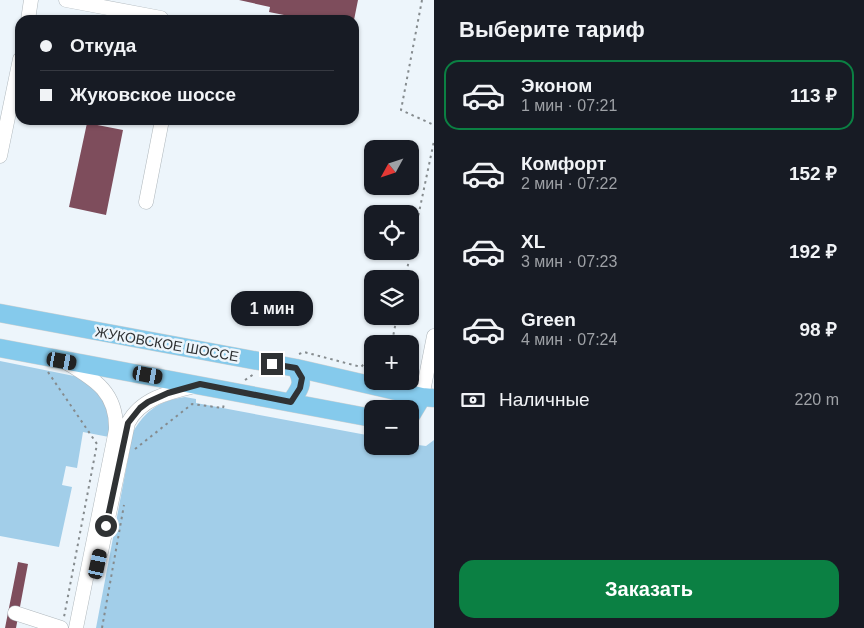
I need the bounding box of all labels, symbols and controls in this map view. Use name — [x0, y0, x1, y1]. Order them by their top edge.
text: Выберите тариф — [459, 17, 645, 42]
text: Откуда — [70, 35, 136, 56]
icon: car — [461, 73, 506, 118]
text: Эконом — [521, 75, 592, 96]
text: Жуковское шоссе — [70, 84, 236, 105]
text: 113 ₽ — [790, 85, 837, 106]
text: 1 мин · 07:21 — [521, 97, 617, 114]
north arrow — [364, 140, 419, 195]
map controls — [364, 140, 419, 455]
icon: car — [461, 151, 506, 196]
text: Комфорт — [521, 153, 606, 174]
text: 152 ₽ — [789, 163, 837, 184]
text: 2 мин · 07:22 — [521, 175, 617, 192]
button: locate — [364, 205, 419, 260]
icon: car — [461, 229, 506, 274]
text: XL — [521, 231, 545, 252]
text: 192 ₽ — [789, 241, 837, 262]
text: 3 мин · 07:23 — [521, 253, 617, 270]
button: layers — [364, 270, 419, 325]
callout: 1 мин — [231, 292, 313, 326]
text: 1 мин — [250, 300, 294, 317]
icon: car — [461, 307, 506, 352]
text: Green — [521, 309, 576, 330]
text: 98 ₽ — [800, 319, 837, 340]
street label: ЖУКОВСКОЕ ШОССЕ — [94, 323, 240, 365]
text: 4 мин · 07:24 — [521, 331, 617, 348]
button: + — [364, 335, 419, 390]
car — [45, 351, 78, 371]
route end — [261, 353, 283, 375]
car — [131, 365, 164, 385]
icon: cash — [459, 386, 487, 414]
text: Наличные — [499, 389, 590, 410]
text: 220 m — [795, 391, 839, 408]
button: − — [364, 400, 419, 455]
route start — [95, 515, 117, 537]
car — [87, 548, 108, 580]
button: Заказать — [459, 560, 839, 618]

